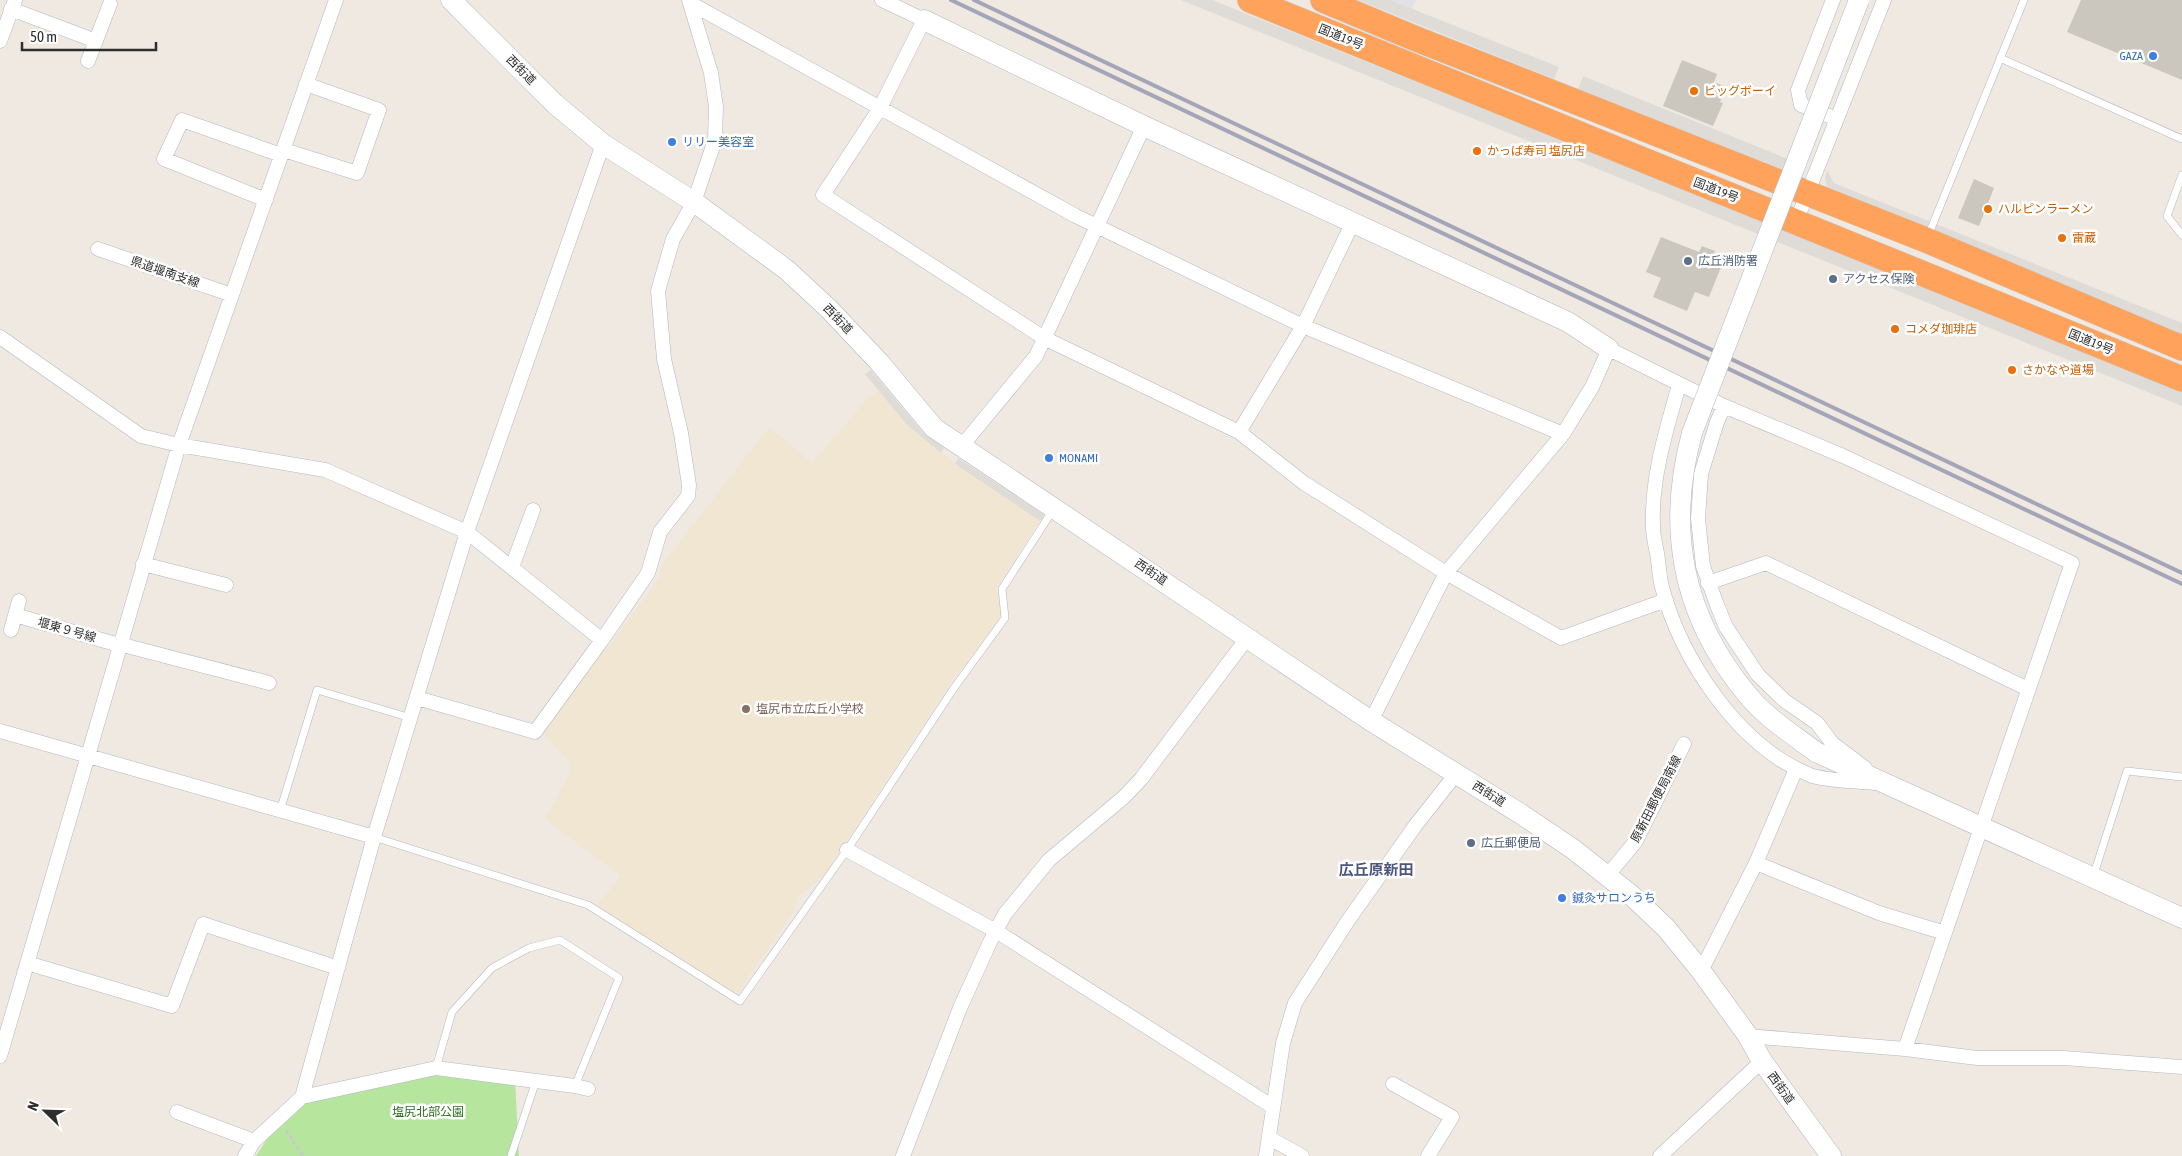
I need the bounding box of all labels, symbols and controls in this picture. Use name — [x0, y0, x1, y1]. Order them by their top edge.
scale bar — [22, 20, 156, 52]
street label: 国道19号 — [1316, 22, 1366, 52]
text: 50 m — [30, 28, 57, 45]
place label: GAZA — [2119, 49, 2143, 63]
marker: GAZA — [2147, 50, 2159, 62]
street label: 西街道 — [503, 52, 539, 88]
place label: ビッグボーイ — [1704, 84, 1776, 98]
marker: ビッグボーイ — [1688, 85, 1700, 97]
place label: リリー美容室 — [682, 135, 754, 149]
marker: リリー美容室 — [666, 136, 678, 148]
place label: かっぱ寿司 塩尻店 — [1487, 144, 1585, 158]
marker: かっぱ寿司 塩尻店 — [1471, 145, 1483, 157]
street label: 国道19号 — [1691, 175, 1741, 205]
place label: ハルピンラーメン — [1998, 202, 2094, 216]
marker: ハルピンラーメン — [1982, 203, 1994, 215]
place label: 雷蔵 — [2072, 231, 2096, 245]
marker: 雷蔵 — [2056, 232, 2068, 244]
street label: 県道堰南支線 — [129, 254, 201, 290]
place label: 広丘消防署 — [1698, 254, 1758, 268]
marker: 広丘消防署 — [1682, 255, 1694, 267]
place label: アクセス保険 — [1843, 272, 1914, 286]
marker: アクセス保険 — [1827, 273, 1839, 285]
street label: 西街道 — [820, 301, 856, 337]
place label: コメダ珈琲店 — [1905, 322, 1977, 336]
marker: コメダ珈琲店 — [1889, 323, 1901, 335]
street label: 国道19号 — [2066, 327, 2116, 357]
place label: さかなや道場 — [2022, 363, 2094, 377]
marker: さかなや道場 — [2006, 364, 2018, 376]
place label: MONAMI — [1059, 451, 1098, 465]
marker: MONAMI — [1043, 452, 1055, 464]
street label: 西街道 — [1132, 556, 1170, 588]
street label: 堰東９号線 — [36, 615, 98, 645]
place label: 塩尻市立広丘小学校 — [756, 702, 864, 716]
marker: 塩尻市立広丘小学校 — [740, 703, 752, 715]
street label: 原新田郵便局南線 — [1628, 753, 1684, 845]
street label: 西街道 — [1470, 779, 1508, 809]
place label: 広丘郵便局 — [1481, 836, 1541, 850]
marker: 広丘郵便局 — [1465, 837, 1477, 849]
district label: 広丘原新田 — [1338, 861, 1414, 878]
place label: 鍼灸サロンうち — [1572, 891, 1656, 905]
marker: 鍼灸サロンうち — [1556, 892, 1568, 904]
street label: 西街道 — [1765, 1069, 1797, 1107]
north arrow — [20, 1086, 70, 1136]
text: N — [24, 1099, 42, 1113]
park label: 塩尻北部公園 — [392, 1105, 464, 1119]

